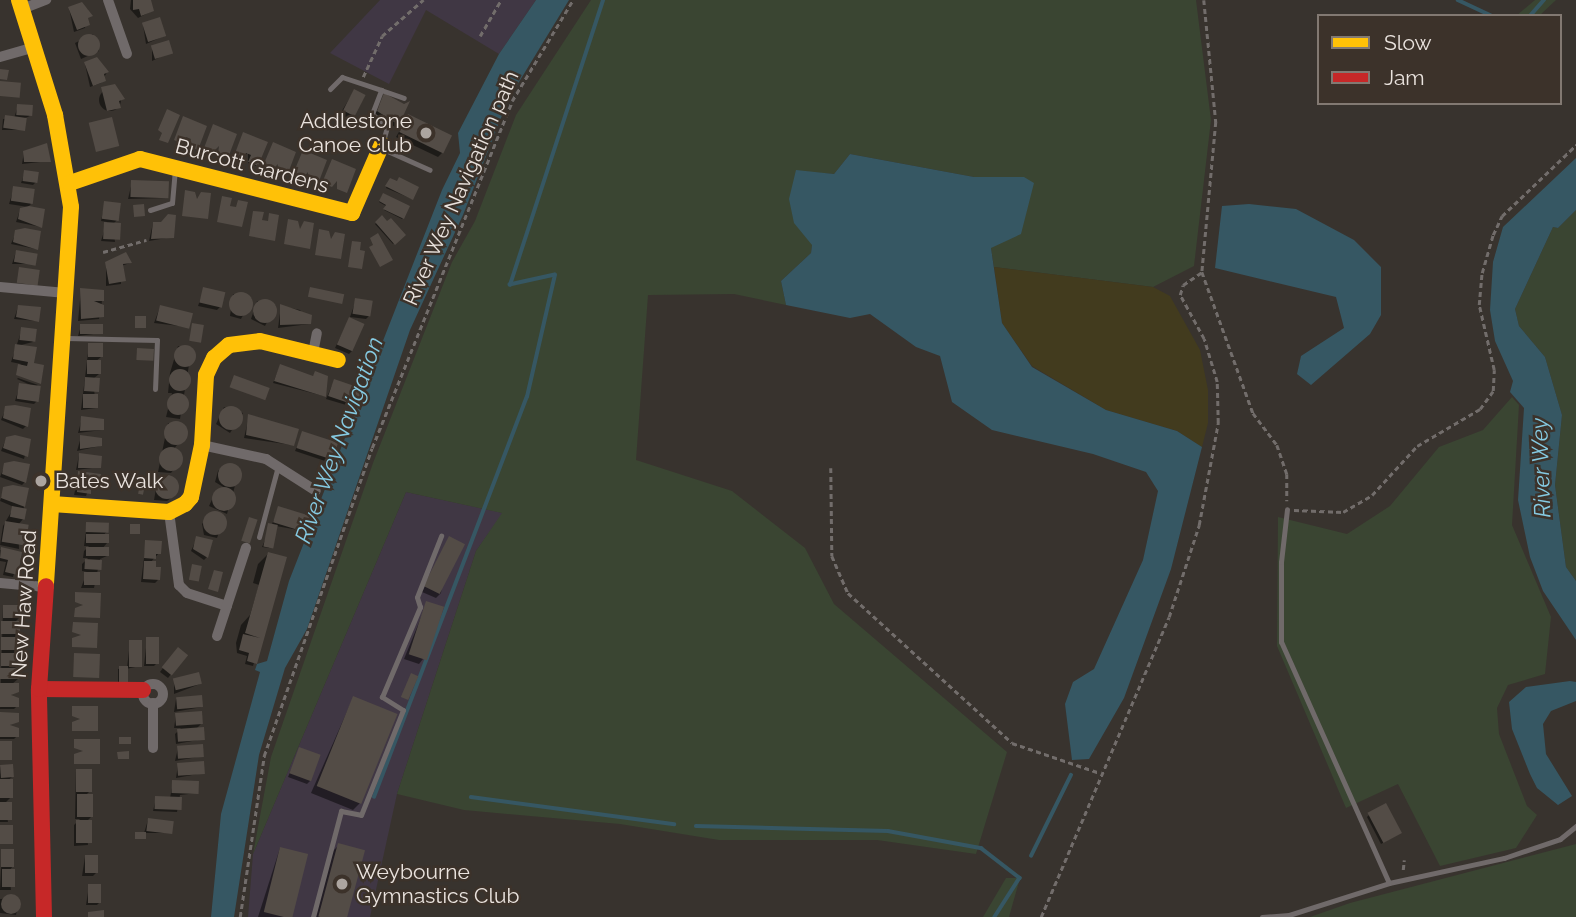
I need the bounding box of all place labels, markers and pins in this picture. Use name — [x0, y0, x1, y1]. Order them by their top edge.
place label: Addlestone Canoe Club — [298, 108, 412, 158]
marker: Addlestone Canoe Club — [418, 125, 434, 141]
place label: Bates Walk — [55, 468, 164, 494]
marker: Bates Walk — [33, 473, 49, 489]
place label: Weybourne Gymnastics Club — [356, 859, 520, 909]
marker: Weybourne Gymnastics Club — [334, 876, 350, 892]

